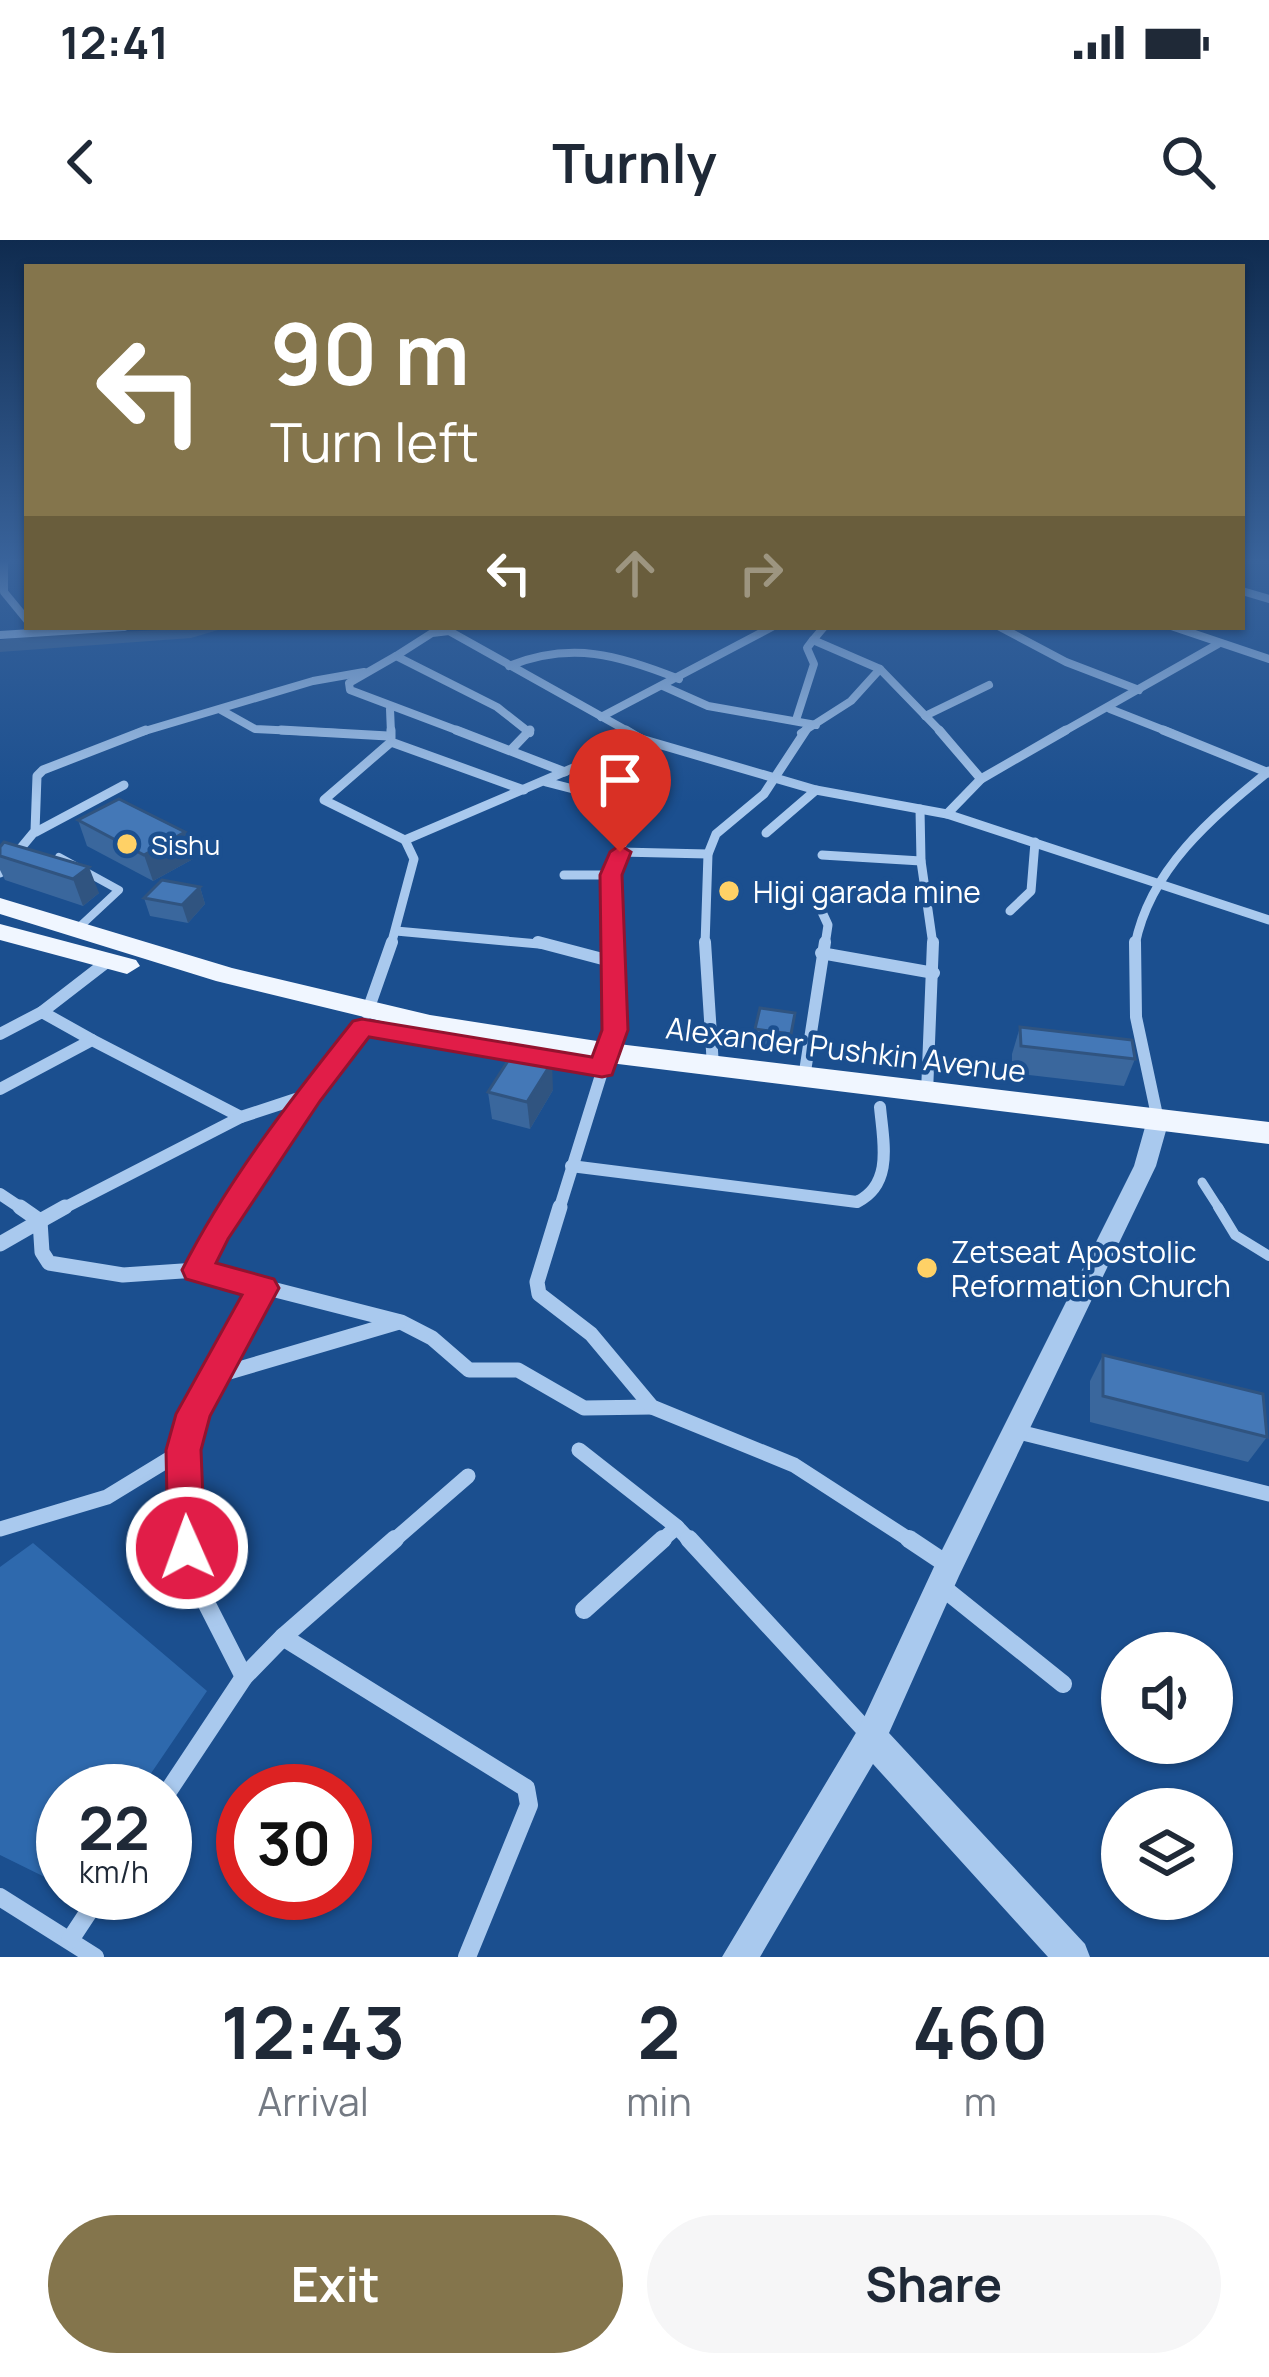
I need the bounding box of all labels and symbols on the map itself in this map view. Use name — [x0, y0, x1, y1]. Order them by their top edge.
pin — [569, 729, 671, 852]
place label: Sishu — [151, 826, 220, 863]
marker: Sishu — [114, 831, 140, 857]
place label: Higi garada mine — [753, 871, 981, 912]
marker: Higi garada mine — [716, 878, 742, 904]
street label: Alexander Pushkin Avenue — [664, 1007, 1028, 1091]
place label: Zetseat Apostolic Reformation Church — [951, 1231, 1231, 1306]
marker: Zetseat Apostolic Reformation Church — [914, 1255, 940, 1281]
position arrow — [124, 1485, 250, 1611]
speed limit sign: 30 — [216, 1764, 372, 1920]

